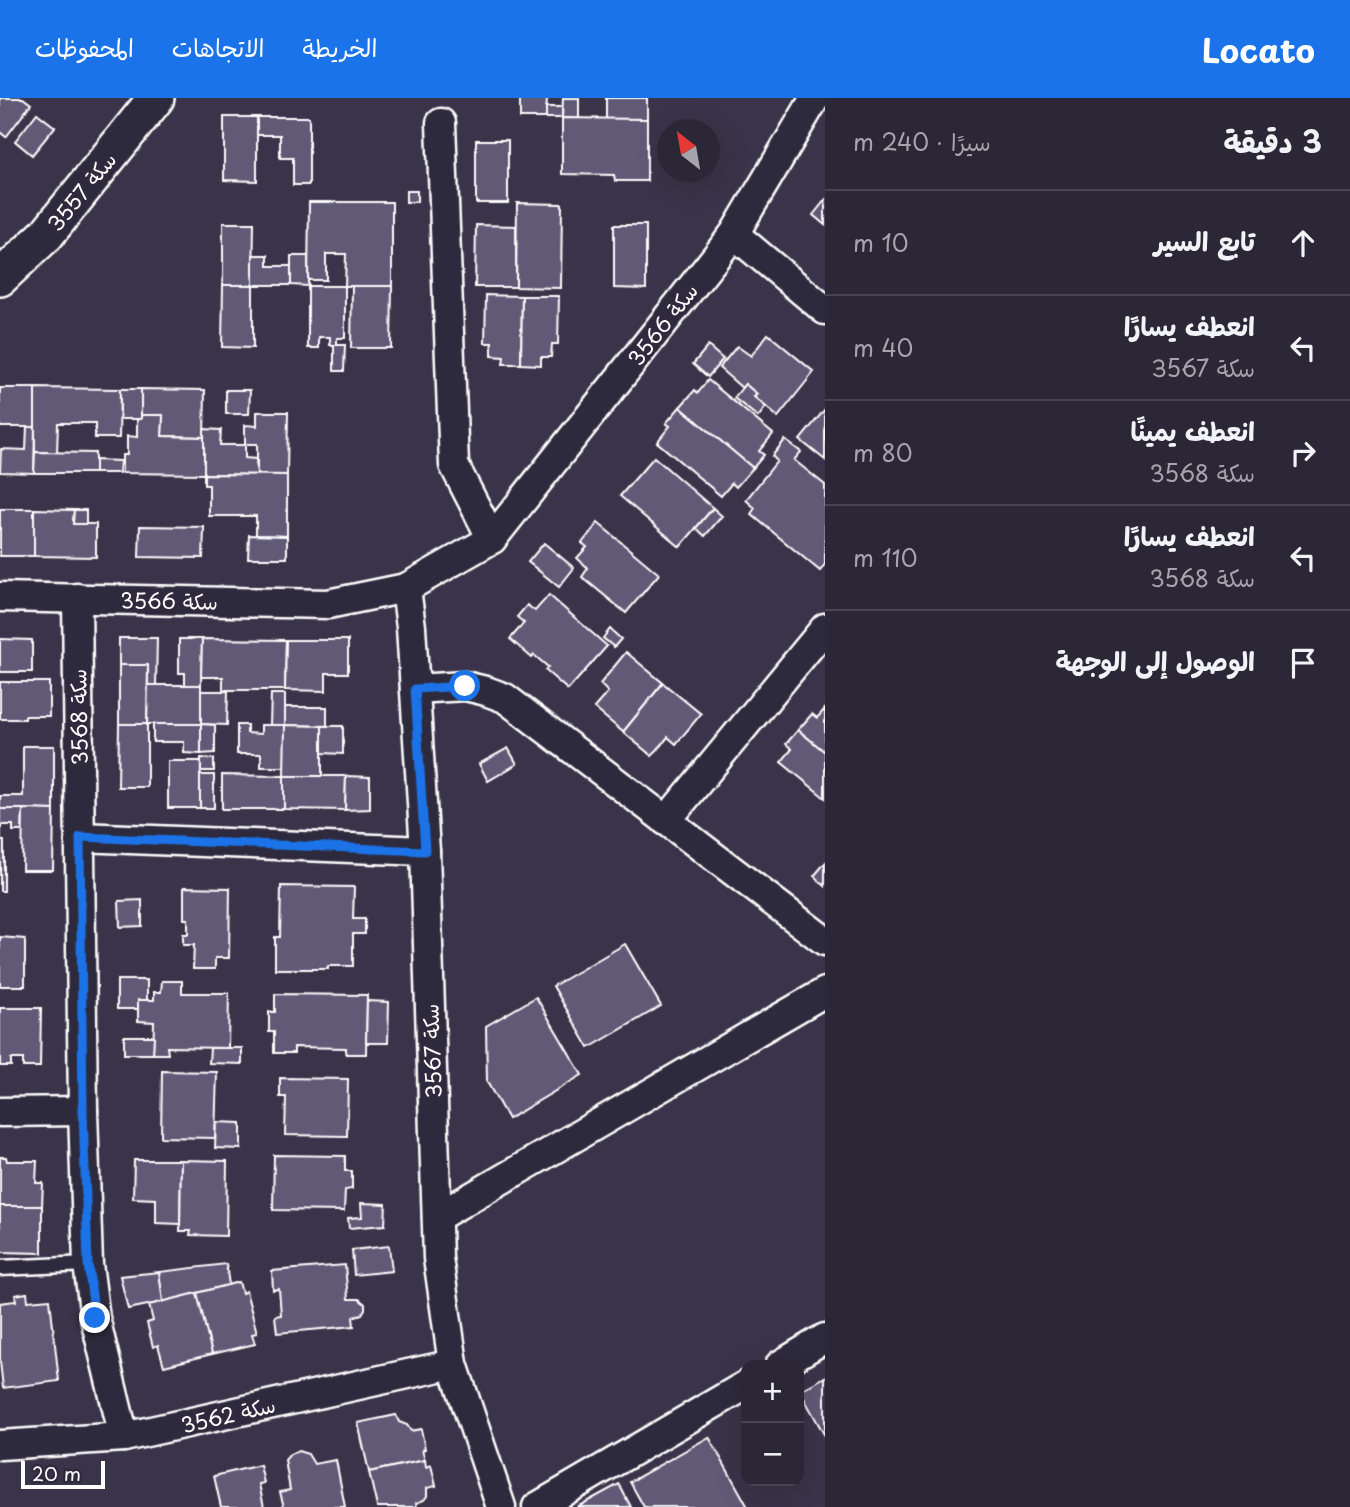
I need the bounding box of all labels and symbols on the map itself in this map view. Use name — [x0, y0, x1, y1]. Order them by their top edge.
north arrow — [657, 119, 720, 182]
street label: سكة 3557 — [39, 144, 123, 238]
street label: سكة 3566 — [619, 276, 705, 372]
street label: سكة 3566 — [120, 583, 218, 617]
street label: سكة 3568 — [61, 669, 95, 765]
route start — [449, 670, 480, 701]
street label: سكة 3567 — [413, 1003, 449, 1099]
route end — [79, 1302, 110, 1333]
street label: سكة 3562 — [178, 1388, 278, 1440]
scale bar — [21, 1458, 105, 1490]

